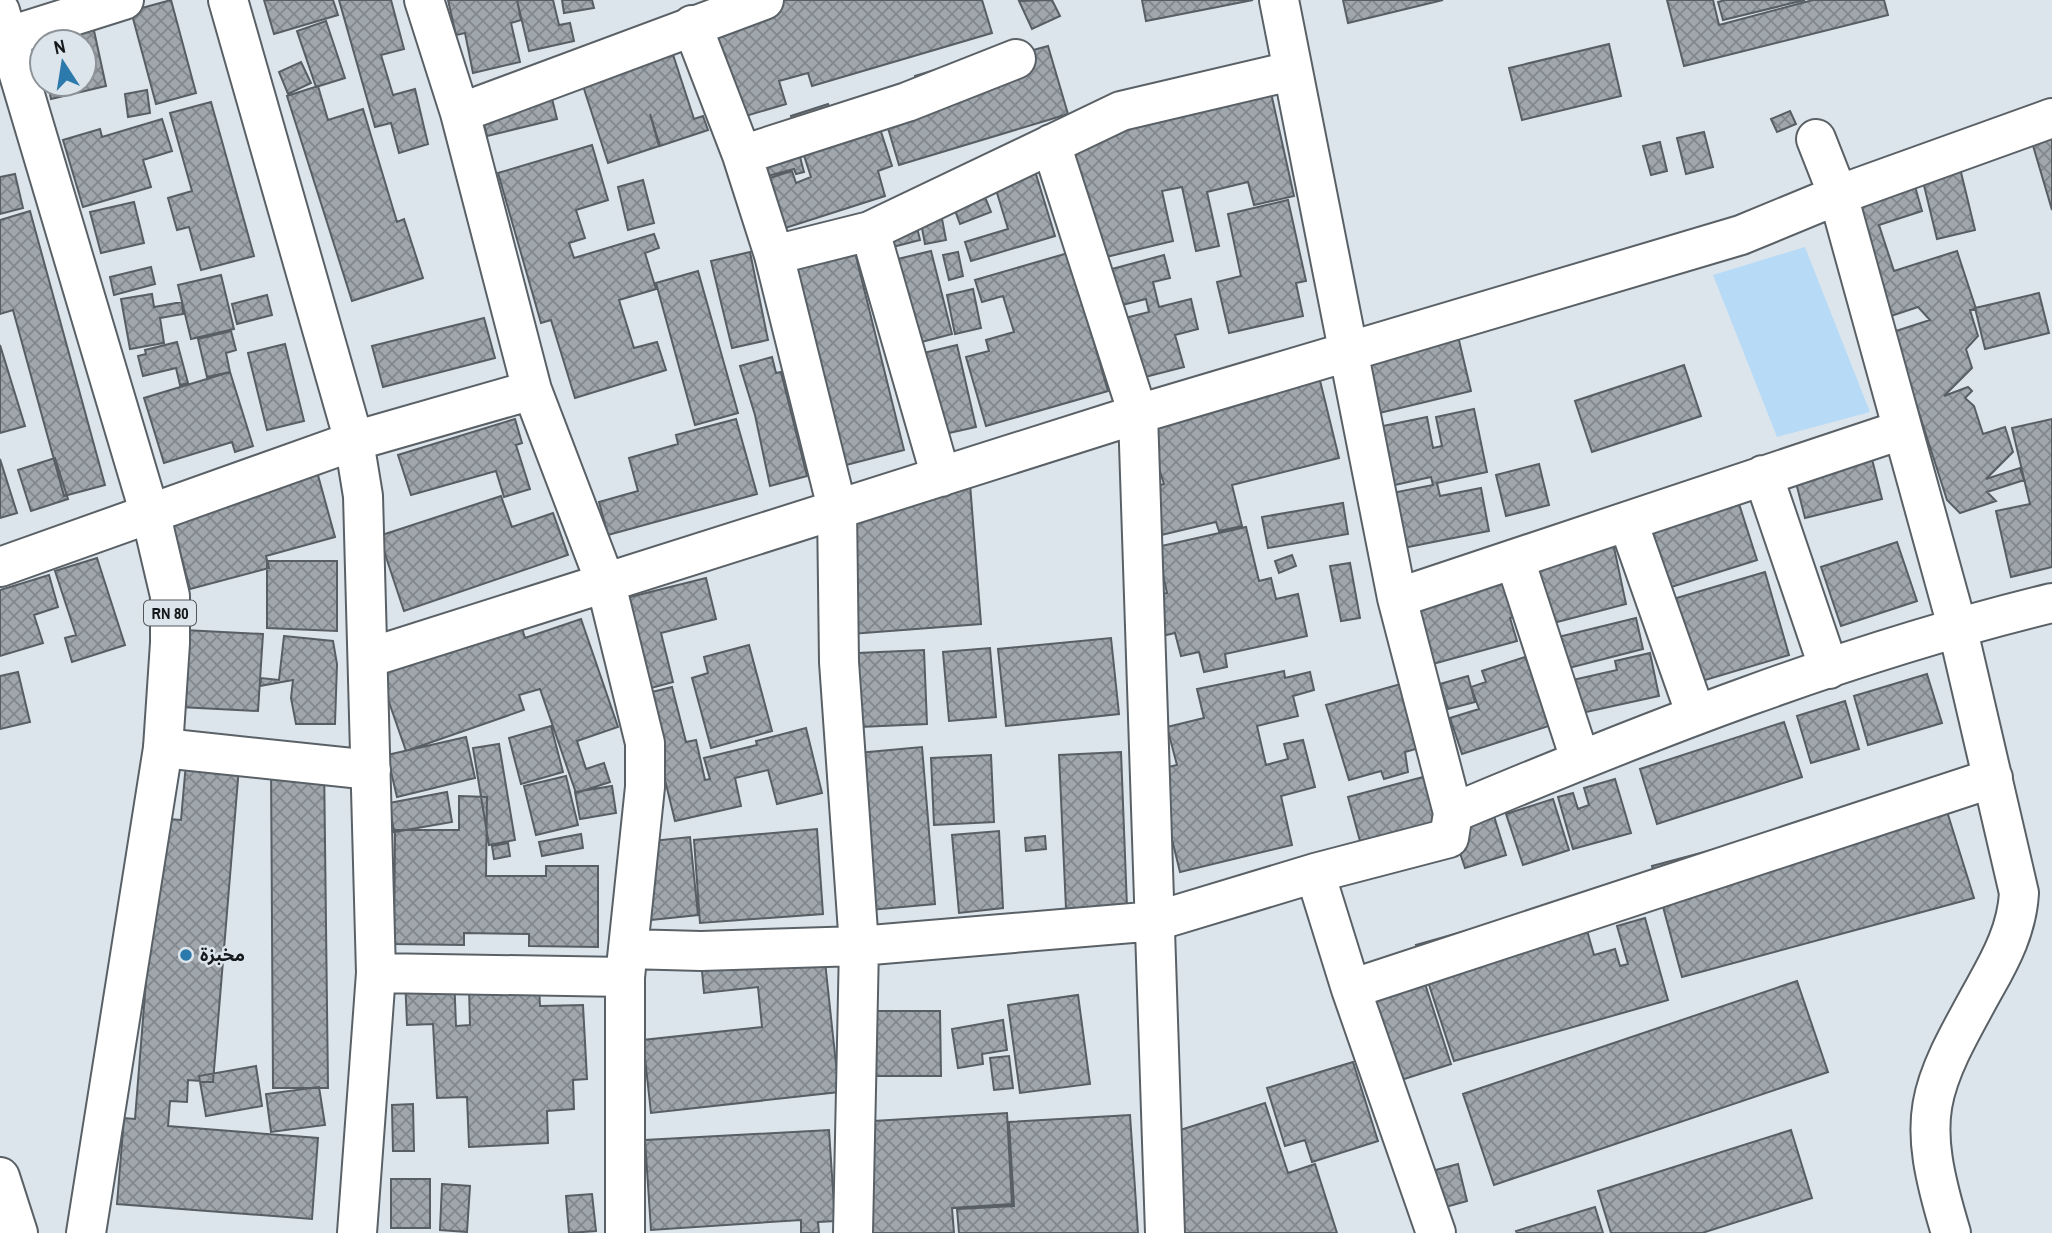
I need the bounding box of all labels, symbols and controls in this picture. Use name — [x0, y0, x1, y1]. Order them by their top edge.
north arrow — [28, 28, 98, 98]
text: N — [51, 32, 68, 60]
road number: RN 80 — [144, 600, 196, 626]
place label: مخبزة — [200, 942, 245, 967]
marker: مخبزة — [178, 947, 194, 963]

